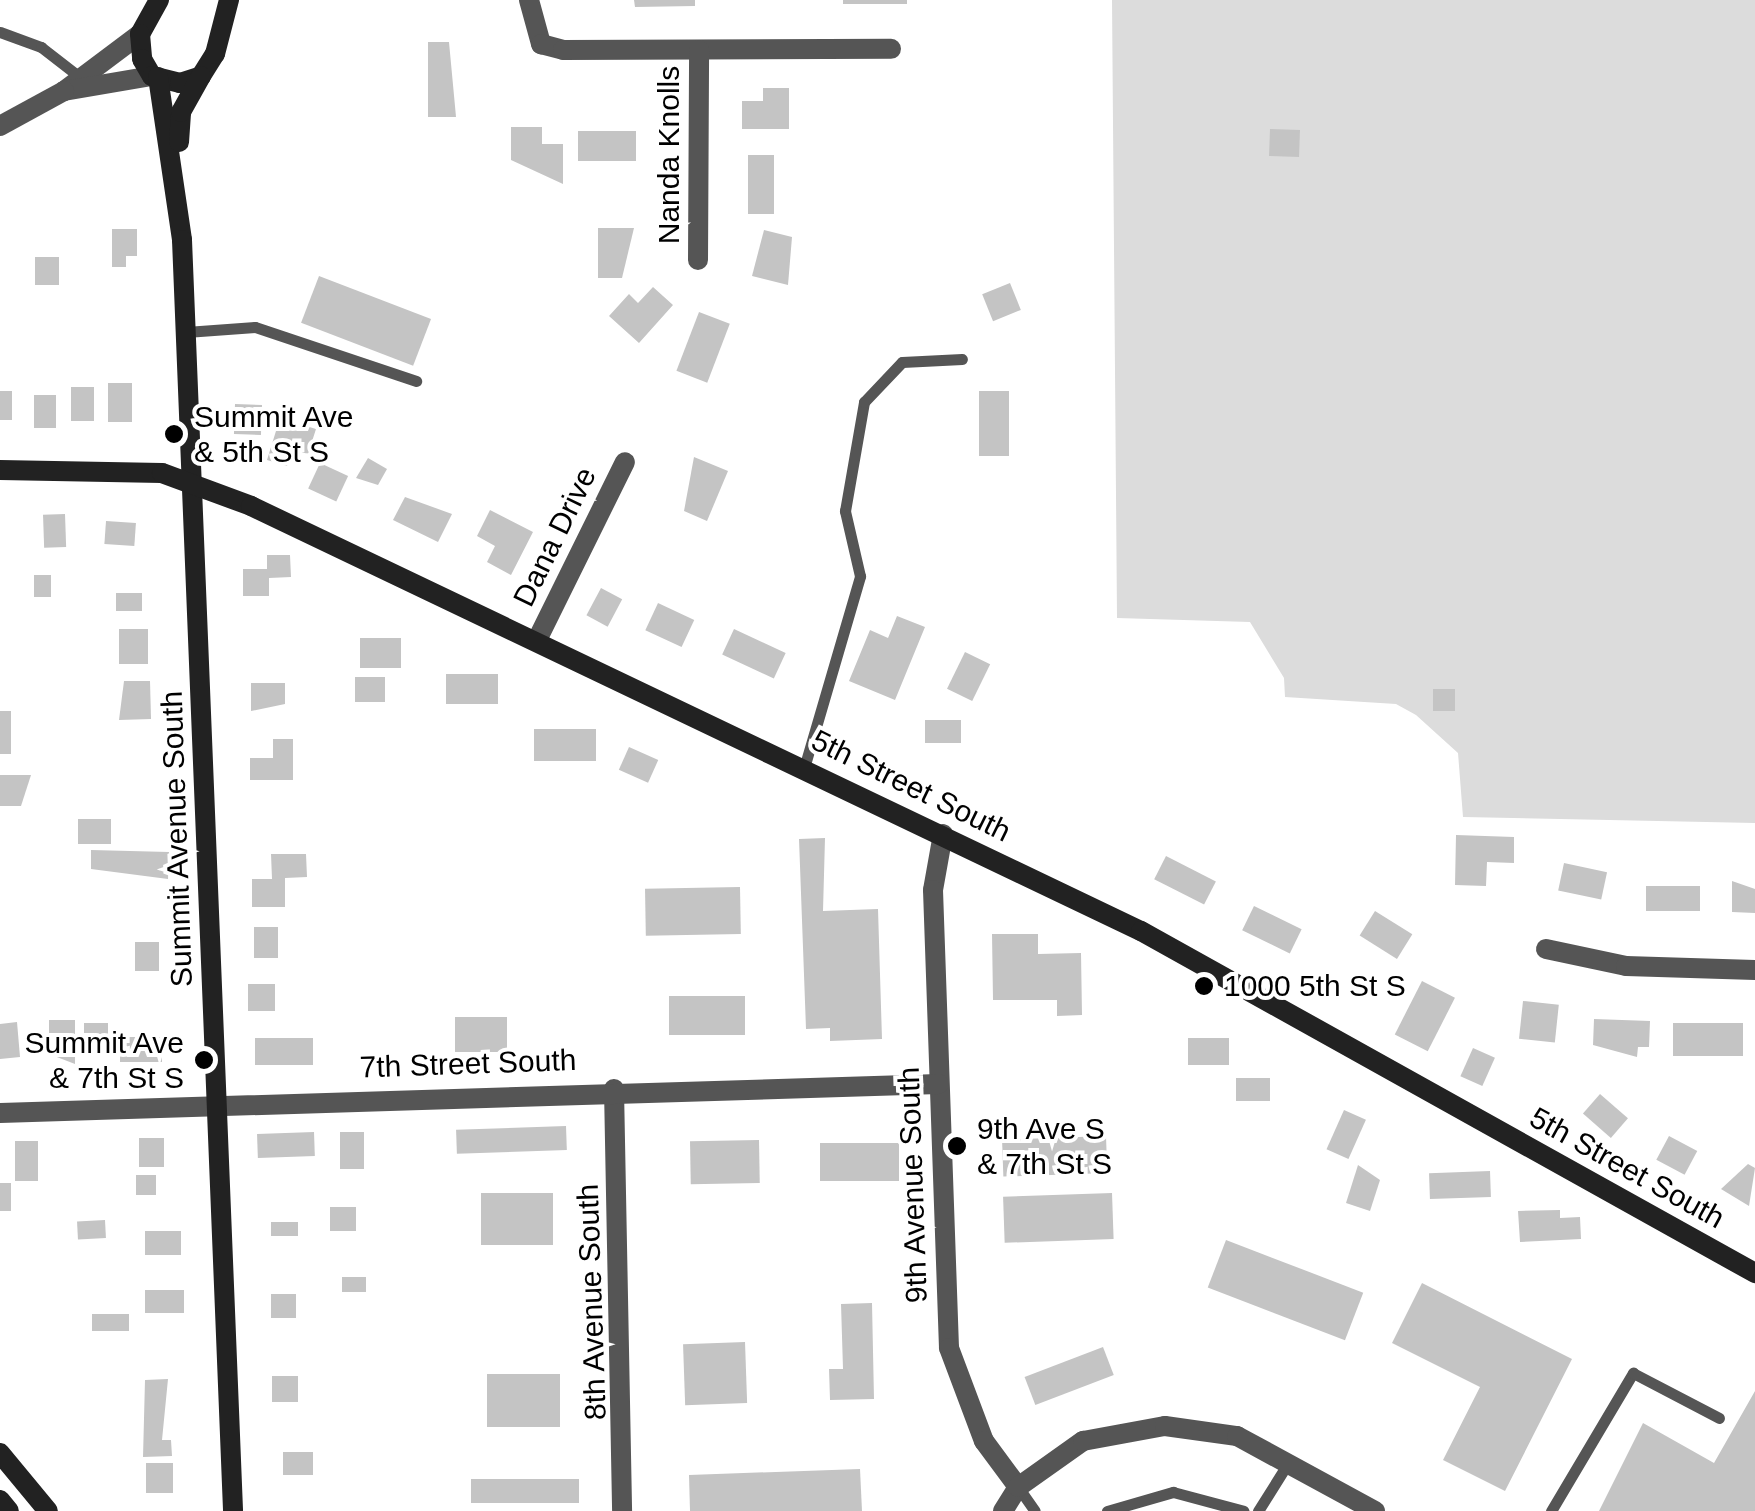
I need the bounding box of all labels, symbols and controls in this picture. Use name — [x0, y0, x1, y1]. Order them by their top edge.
street label: Nanda Knolls — [651, 66, 687, 244]
place label: Summit Ave & 5th St S — [194, 399, 355, 470]
marker: Summit Ave & 5th St S — [163, 423, 185, 445]
street label: Dana Drive — [506, 462, 604, 612]
street label: Summit Avenue South — [154, 689, 200, 989]
street label: 5th Street South — [806, 722, 1016, 850]
place label: 1000 5th St S — [1224, 968, 1406, 1004]
marker: 1000 5th St S — [1193, 975, 1215, 997]
place label: Summit Ave & 7th St S — [23, 1025, 184, 1096]
street label: 7th Street South — [359, 1042, 577, 1086]
marker: Summit Ave & 7th St S — [193, 1049, 215, 1071]
street label: 9th Avenue South — [891, 1065, 935, 1305]
street label: 5th Street South — [1523, 1100, 1731, 1236]
place label: 9th Ave S & 7th St S — [977, 1111, 1112, 1182]
marker: 9th Ave S & 7th St S — [946, 1135, 968, 1157]
street label: 8th Avenue South — [570, 1182, 614, 1422]

